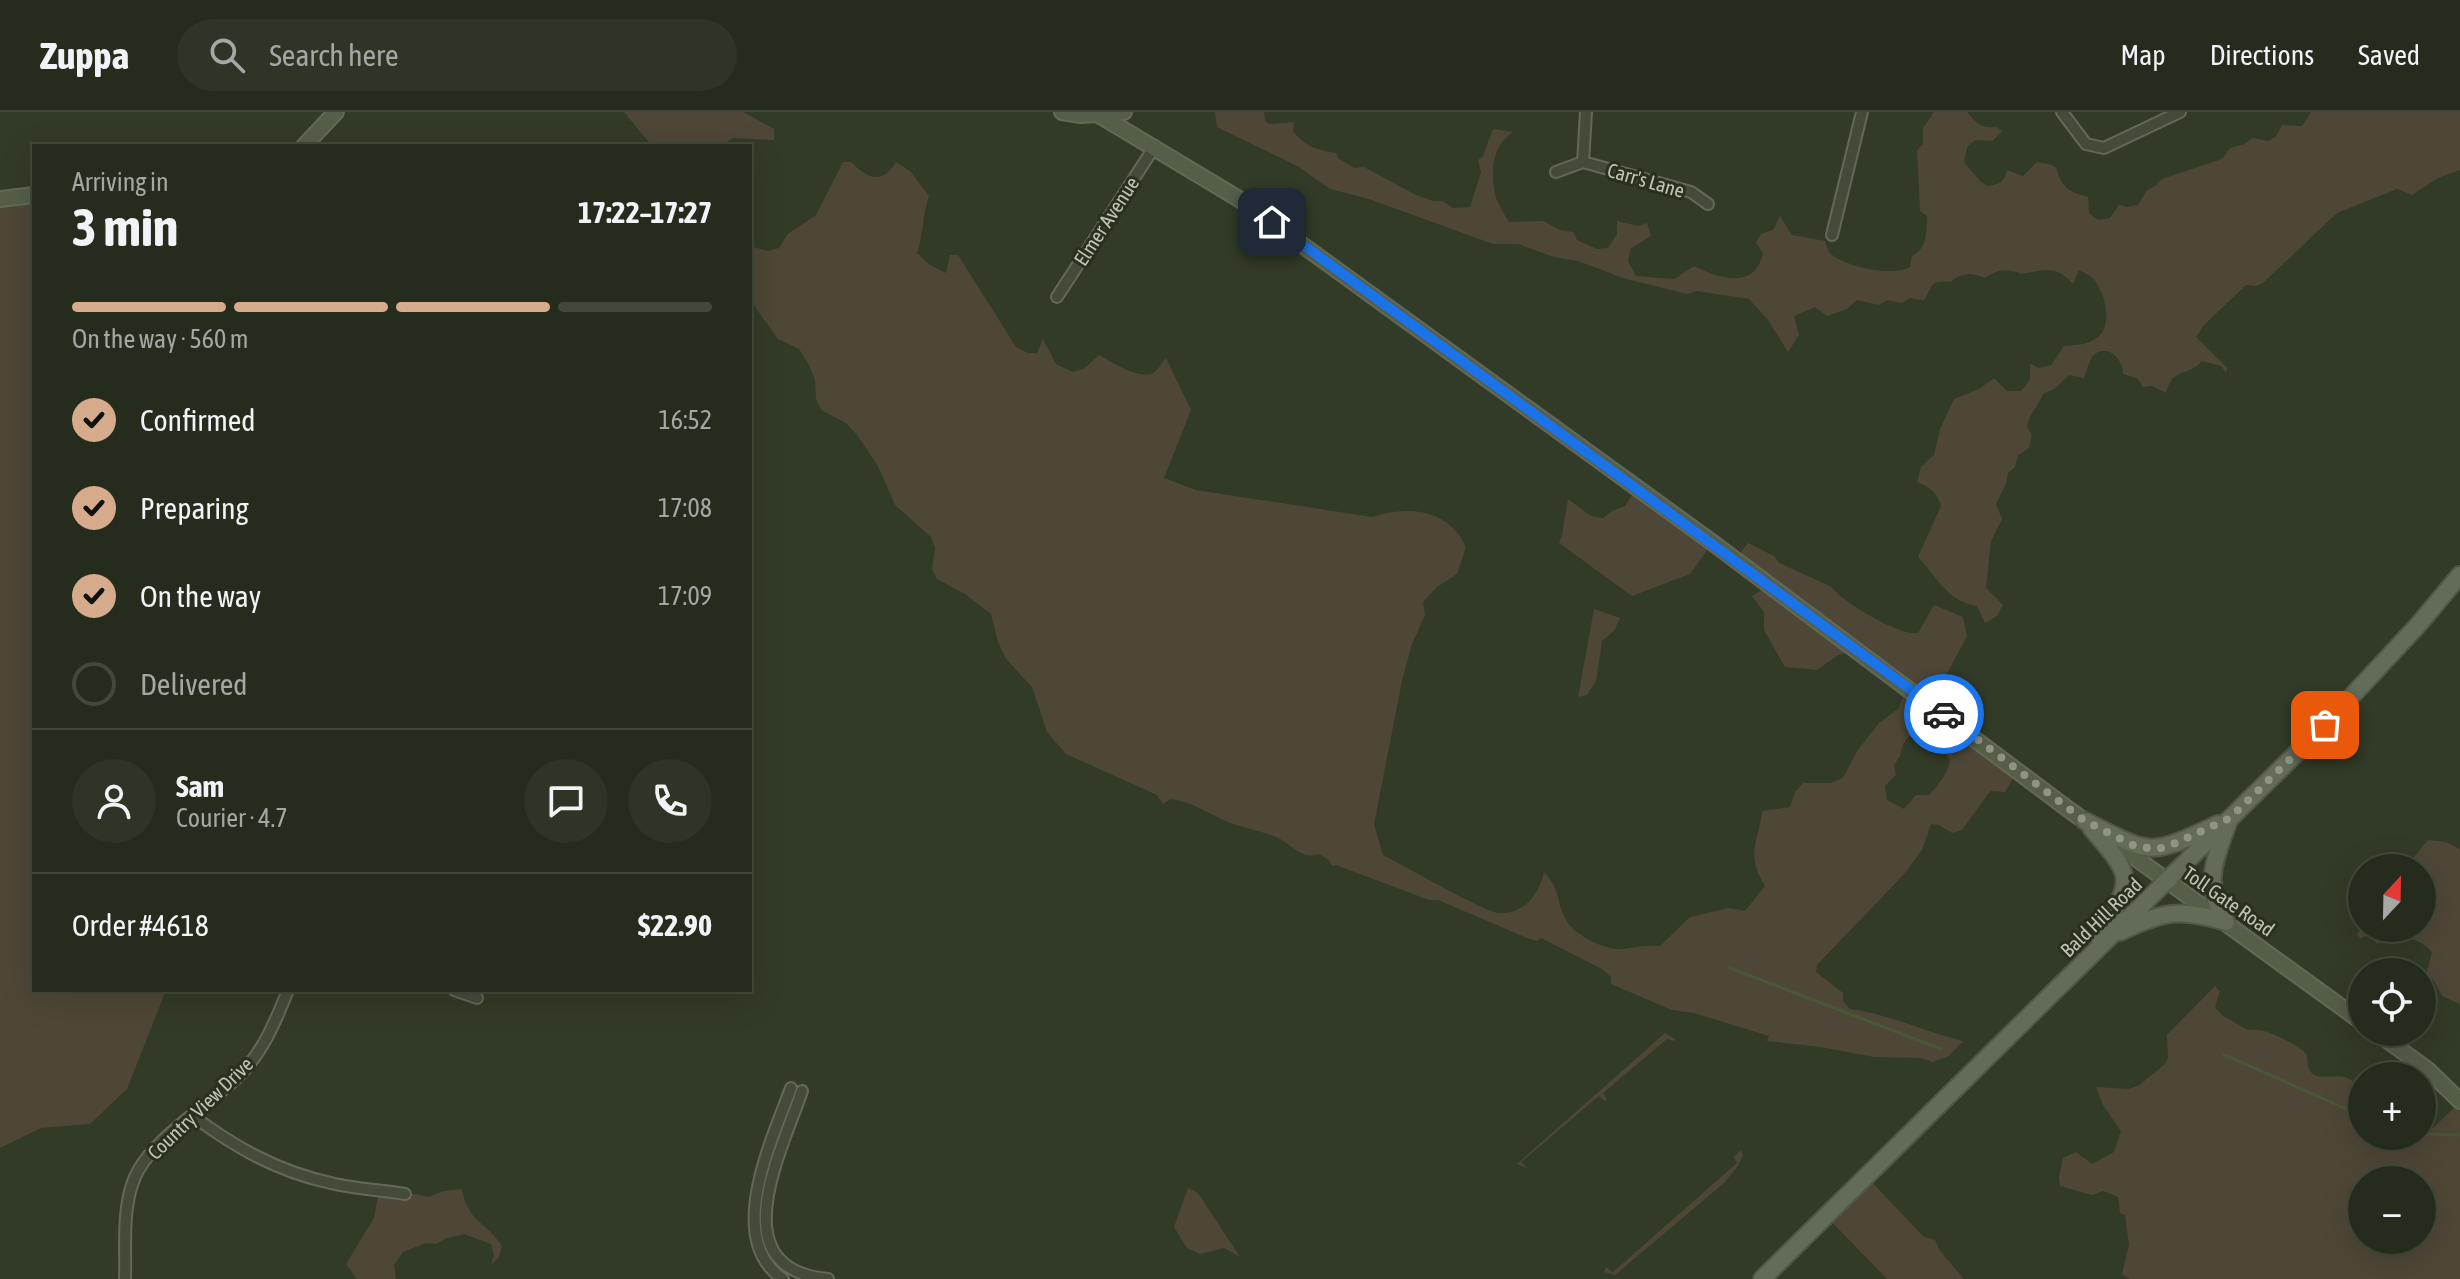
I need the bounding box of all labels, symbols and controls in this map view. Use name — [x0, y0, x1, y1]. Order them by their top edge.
search box — [177, 19, 737, 91]
icon: search — [205, 33, 249, 77]
text: Zuppa — [40, 34, 129, 77]
text: Search here — [269, 38, 399, 72]
text: Map — [2121, 39, 2166, 71]
text: Directions — [2210, 39, 2314, 71]
text: Saved — [2358, 39, 2420, 71]
street label: Carr's Lane — [1605, 158, 1687, 202]
text: Arriving in — [72, 167, 169, 197]
street label: Elmer Avenue — [1069, 172, 1143, 270]
pin — [1238, 188, 1306, 256]
text: 17:22–17:27 — [578, 195, 712, 229]
text: 3 min — [72, 197, 178, 257]
icon: home — [1250, 200, 1294, 244]
text: On the way · 560 m — [72, 324, 249, 354]
icon: check — [72, 398, 116, 442]
text: Confirmed — [140, 403, 255, 437]
text: 16:52 — [658, 405, 712, 435]
icon: check — [72, 486, 116, 530]
text: Preparing — [140, 491, 249, 525]
text: 17:08 — [658, 493, 712, 523]
icon: check — [72, 574, 116, 618]
text: On the way — [140, 579, 261, 613]
text: 17:09 — [658, 581, 712, 611]
text: Delivered — [140, 667, 248, 701]
courier — [1904, 674, 1984, 754]
pin — [2291, 691, 2359, 759]
icon: car — [1922, 692, 1966, 736]
icon: bag — [2303, 703, 2347, 747]
button: person — [72, 759, 156, 843]
button: chat — [524, 759, 608, 843]
button: phone — [628, 759, 712, 843]
text: Sam — [176, 769, 224, 803]
text: Courier · 4.7 — [176, 803, 287, 833]
north arrow — [2348, 854, 2436, 942]
map controls — [2348, 854, 2436, 1254]
street label: Toll Gate Road — [2179, 861, 2279, 941]
street label: Bald Hill Road — [2056, 873, 2146, 961]
text: Order #4618 — [72, 908, 209, 942]
text: $22.90 — [638, 908, 712, 942]
button: locate — [2348, 958, 2436, 1046]
street label: Country View Drive — [143, 1052, 257, 1164]
button: + — [2348, 1062, 2436, 1150]
button: − — [2348, 1166, 2436, 1254]

